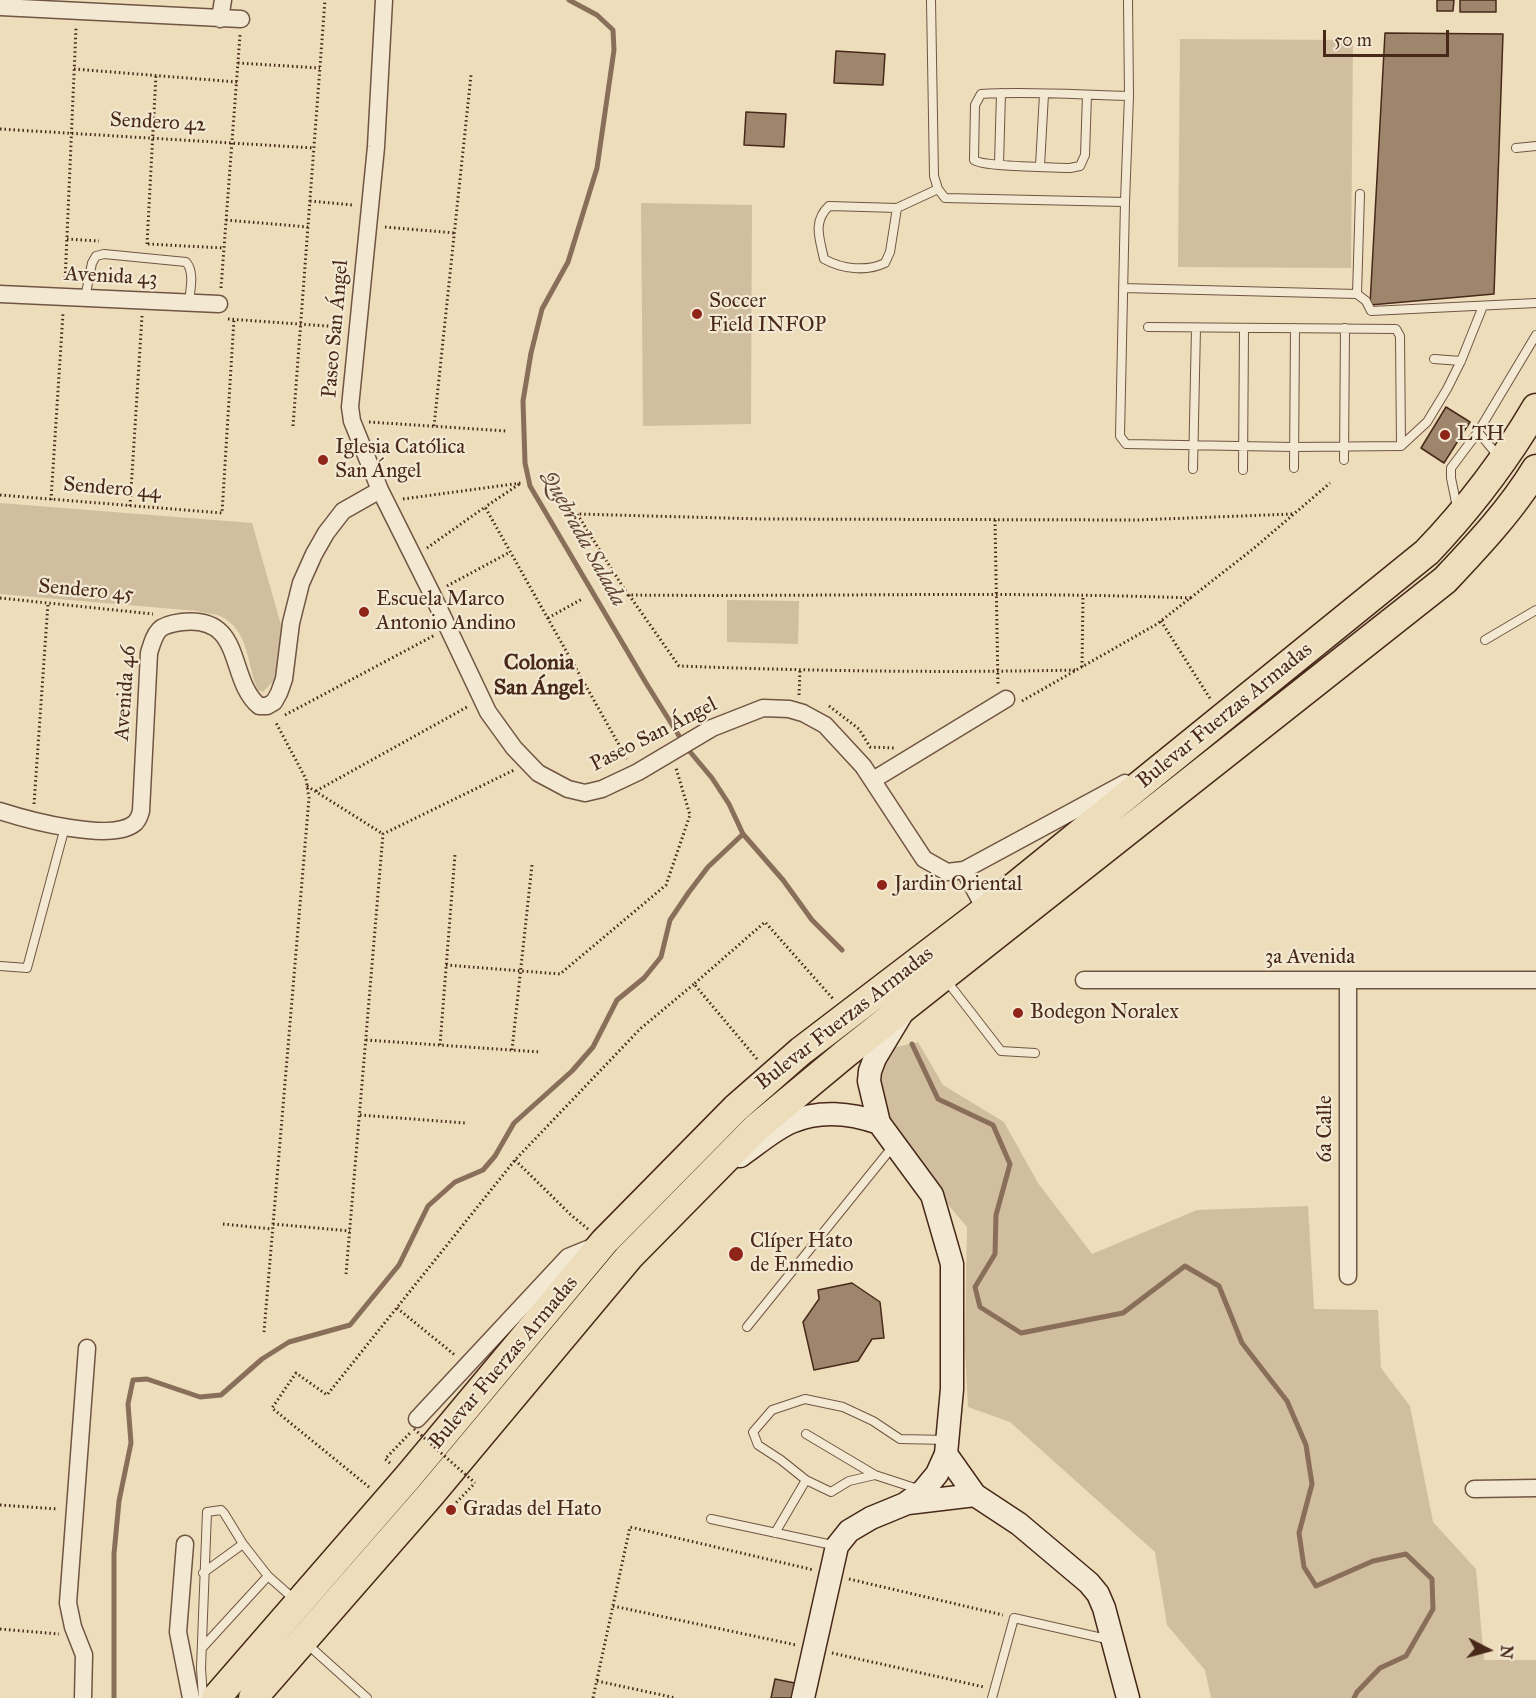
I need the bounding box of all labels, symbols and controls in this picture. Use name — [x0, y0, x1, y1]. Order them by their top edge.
scale bar — [1326, 18, 1452, 56]
text: 50 m — [1334, 29, 1372, 51]
street label: Sendero 42 — [109, 108, 207, 138]
street label: Paseo San Ángel — [317, 259, 355, 399]
street label: Avenida 43 — [64, 262, 158, 292]
place label: Soccer Field INFOP — [709, 289, 826, 339]
marker: Soccer Field INFOP — [690, 307, 704, 321]
place label: LTH — [1457, 422, 1505, 448]
marker: LTH — [1438, 428, 1452, 442]
place label: Iglesia Católica San Ángel — [335, 435, 465, 485]
marker: Iglesia Católica San Ángel — [316, 453, 330, 467]
water label: Quebrada Salada — [535, 466, 631, 612]
street label: Sendero 44 — [62, 472, 162, 506]
street label: Sendero 45 — [37, 574, 135, 608]
place label: Escuela Marco Antonio Andino — [376, 587, 516, 637]
marker: Escuela Marco Antonio Andino — [357, 605, 371, 619]
street label: Bulevar Fuerzas Armadas — [1132, 638, 1318, 794]
street label: Avenida 46 — [110, 645, 142, 741]
district label: Colonia San Ángel — [494, 651, 584, 702]
street label: Paseo San Ángel — [586, 692, 722, 778]
place label: Jardin Oriental — [894, 872, 1022, 898]
marker: Jardin Oriental — [875, 878, 889, 892]
street label: Bulevar Fuerzas Armadas — [751, 942, 939, 1096]
street label: 3a Avenida — [1265, 945, 1355, 971]
place label: Bodegon Noralex — [1030, 1000, 1179, 1026]
marker: Bodegon Noralex — [1011, 1006, 1025, 1020]
street label: 6a Calle — [1313, 1095, 1339, 1163]
place label: Clíper Hato de Enmedio — [750, 1229, 853, 1279]
marker: Clíper Hato de Enmedio — [727, 1245, 745, 1263]
street label: Bulevar Fuerzas Armadas — [424, 1271, 584, 1455]
place label: Gradas del Hato — [463, 1497, 601, 1523]
marker: Gradas del Hato — [444, 1503, 458, 1517]
north arrow — [1458, 1620, 1518, 1680]
text: N — [1496, 1644, 1517, 1660]

